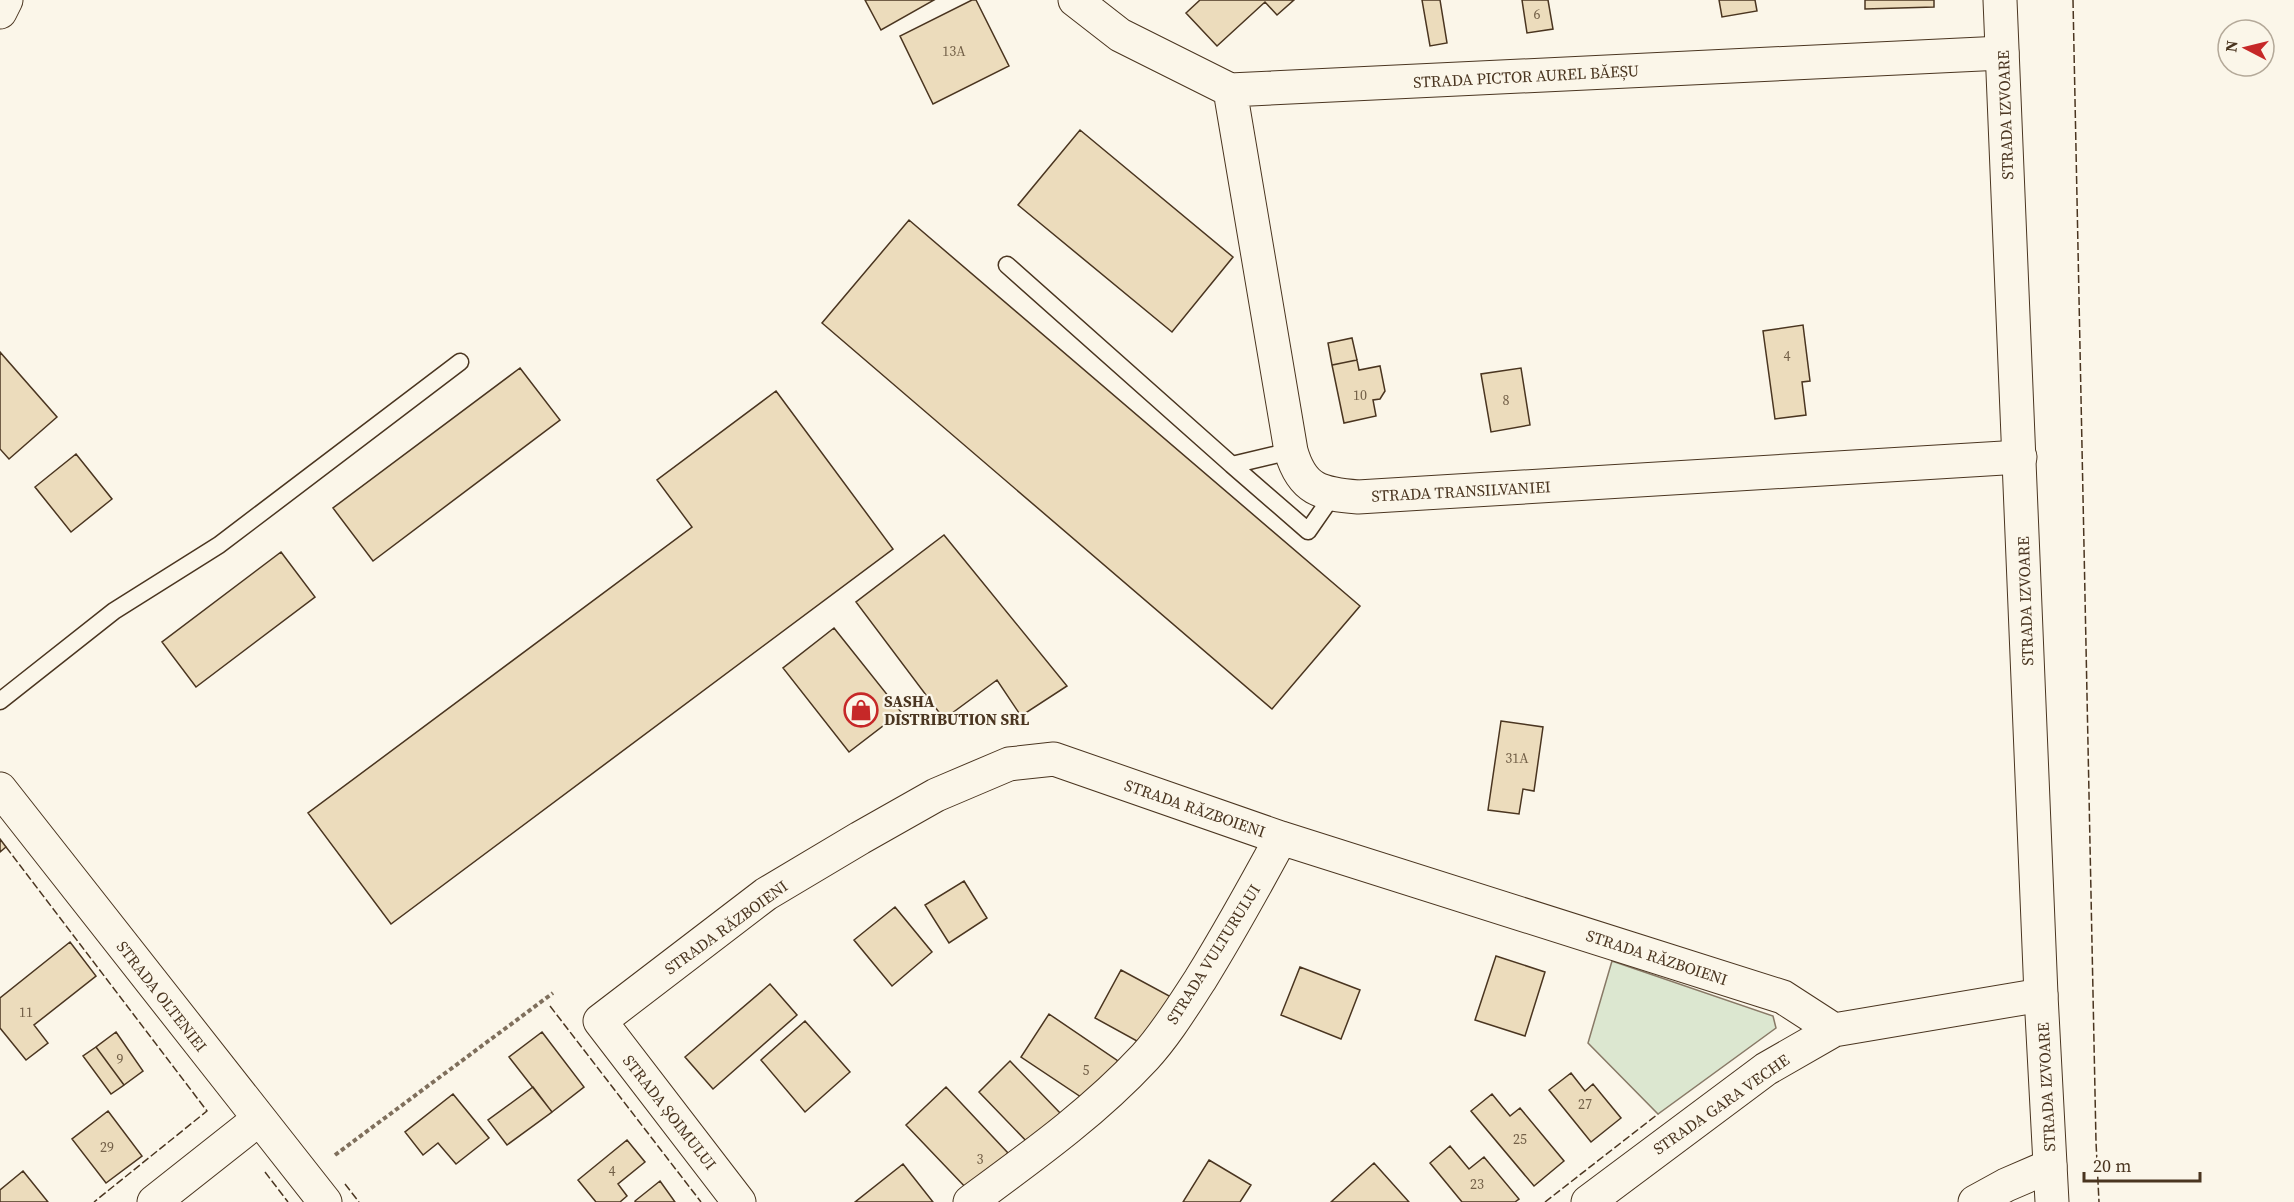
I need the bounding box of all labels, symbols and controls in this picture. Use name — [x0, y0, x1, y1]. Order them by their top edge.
house number: 6 — [1534, 4, 1541, 24]
north arrow — [2216, 18, 2276, 78]
text: N — [2219, 39, 2243, 53]
house number: 13A — [942, 41, 966, 61]
street label: STRADA IZVOARE — [1992, 50, 2018, 180]
street label: STRADA PICTOR AUREL BĂEȘU — [1412, 59, 1640, 93]
house number: 4 — [1784, 346, 1791, 366]
house number: 10 — [1353, 385, 1367, 405]
house number: 8 — [1503, 390, 1510, 410]
street label: STRADA TRANSILVANIEI — [1371, 475, 1551, 507]
street label: STRADA IZVOARE — [2012, 536, 2038, 666]
place label: SASHA DISTRIBUTION SRL — [884, 690, 1029, 730]
shop icon: SASHA DISTRIBUTION SRL — [843, 692, 879, 728]
house number: 31A — [1505, 748, 1529, 768]
street label: STRADA RĂZBOIENI — [1122, 774, 1268, 842]
street label: STRADA RĂZBOIENI — [660, 875, 792, 979]
street label: STRADA VULTURULUI — [1161, 880, 1265, 1028]
street label: STRADA RĂZBOIENI — [1583, 924, 1731, 990]
street label: STRADA OLTENIEI — [112, 936, 212, 1056]
house number: 11 — [19, 1002, 33, 1022]
street label: STRADA IZVOARE — [2032, 1022, 2060, 1152]
street label: STRADA GARA VECHE — [1648, 1048, 1794, 1159]
house number: 9 — [117, 1049, 124, 1069]
street label: STRADA ȘOIMULUI — [618, 1050, 722, 1174]
house number: 5 — [1083, 1060, 1090, 1080]
house number: 27 — [1578, 1094, 1592, 1114]
house number: 25 — [1513, 1129, 1527, 1149]
house number: 29 — [100, 1137, 114, 1157]
scale bar — [2084, 1145, 2200, 1183]
house number: 3 — [977, 1149, 984, 1169]
text: 20 m — [2093, 1153, 2131, 1178]
house number: 4 — [609, 1161, 616, 1181]
house number: 23 — [1470, 1174, 1484, 1194]

